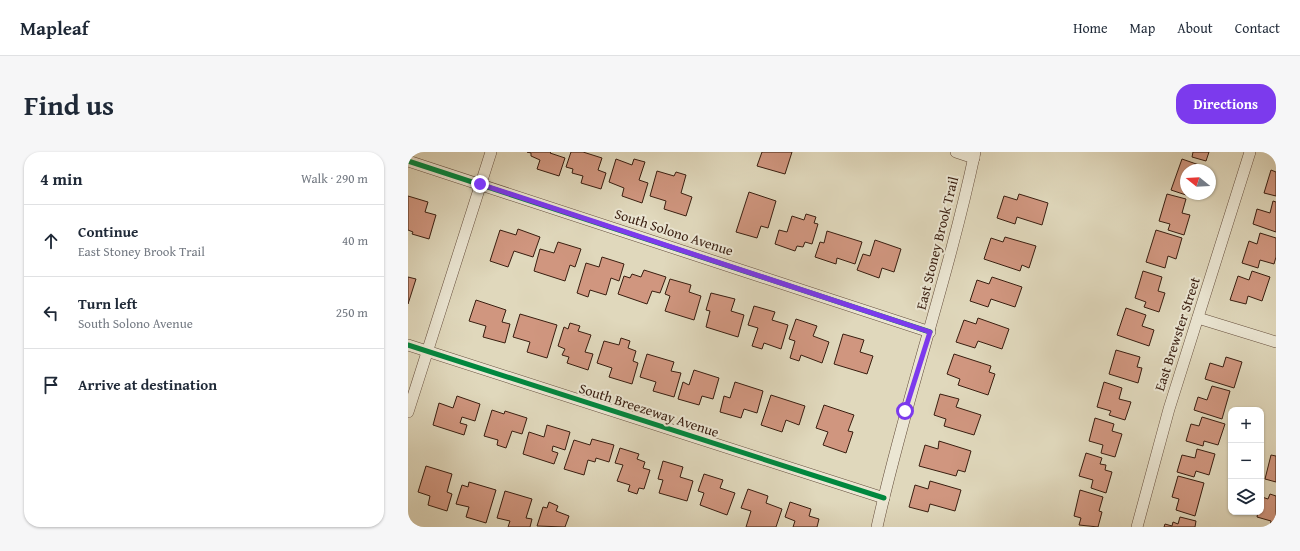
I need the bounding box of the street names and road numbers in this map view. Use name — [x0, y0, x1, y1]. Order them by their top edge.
street label: East Stoney Brook Trail — [911, 174, 963, 312]
street label: South Solono Avenue — [612, 203, 736, 261]
street label: East Brewster Street — [1149, 274, 1205, 393]
street label: South Breezeway Avenue — [576, 378, 722, 442]

